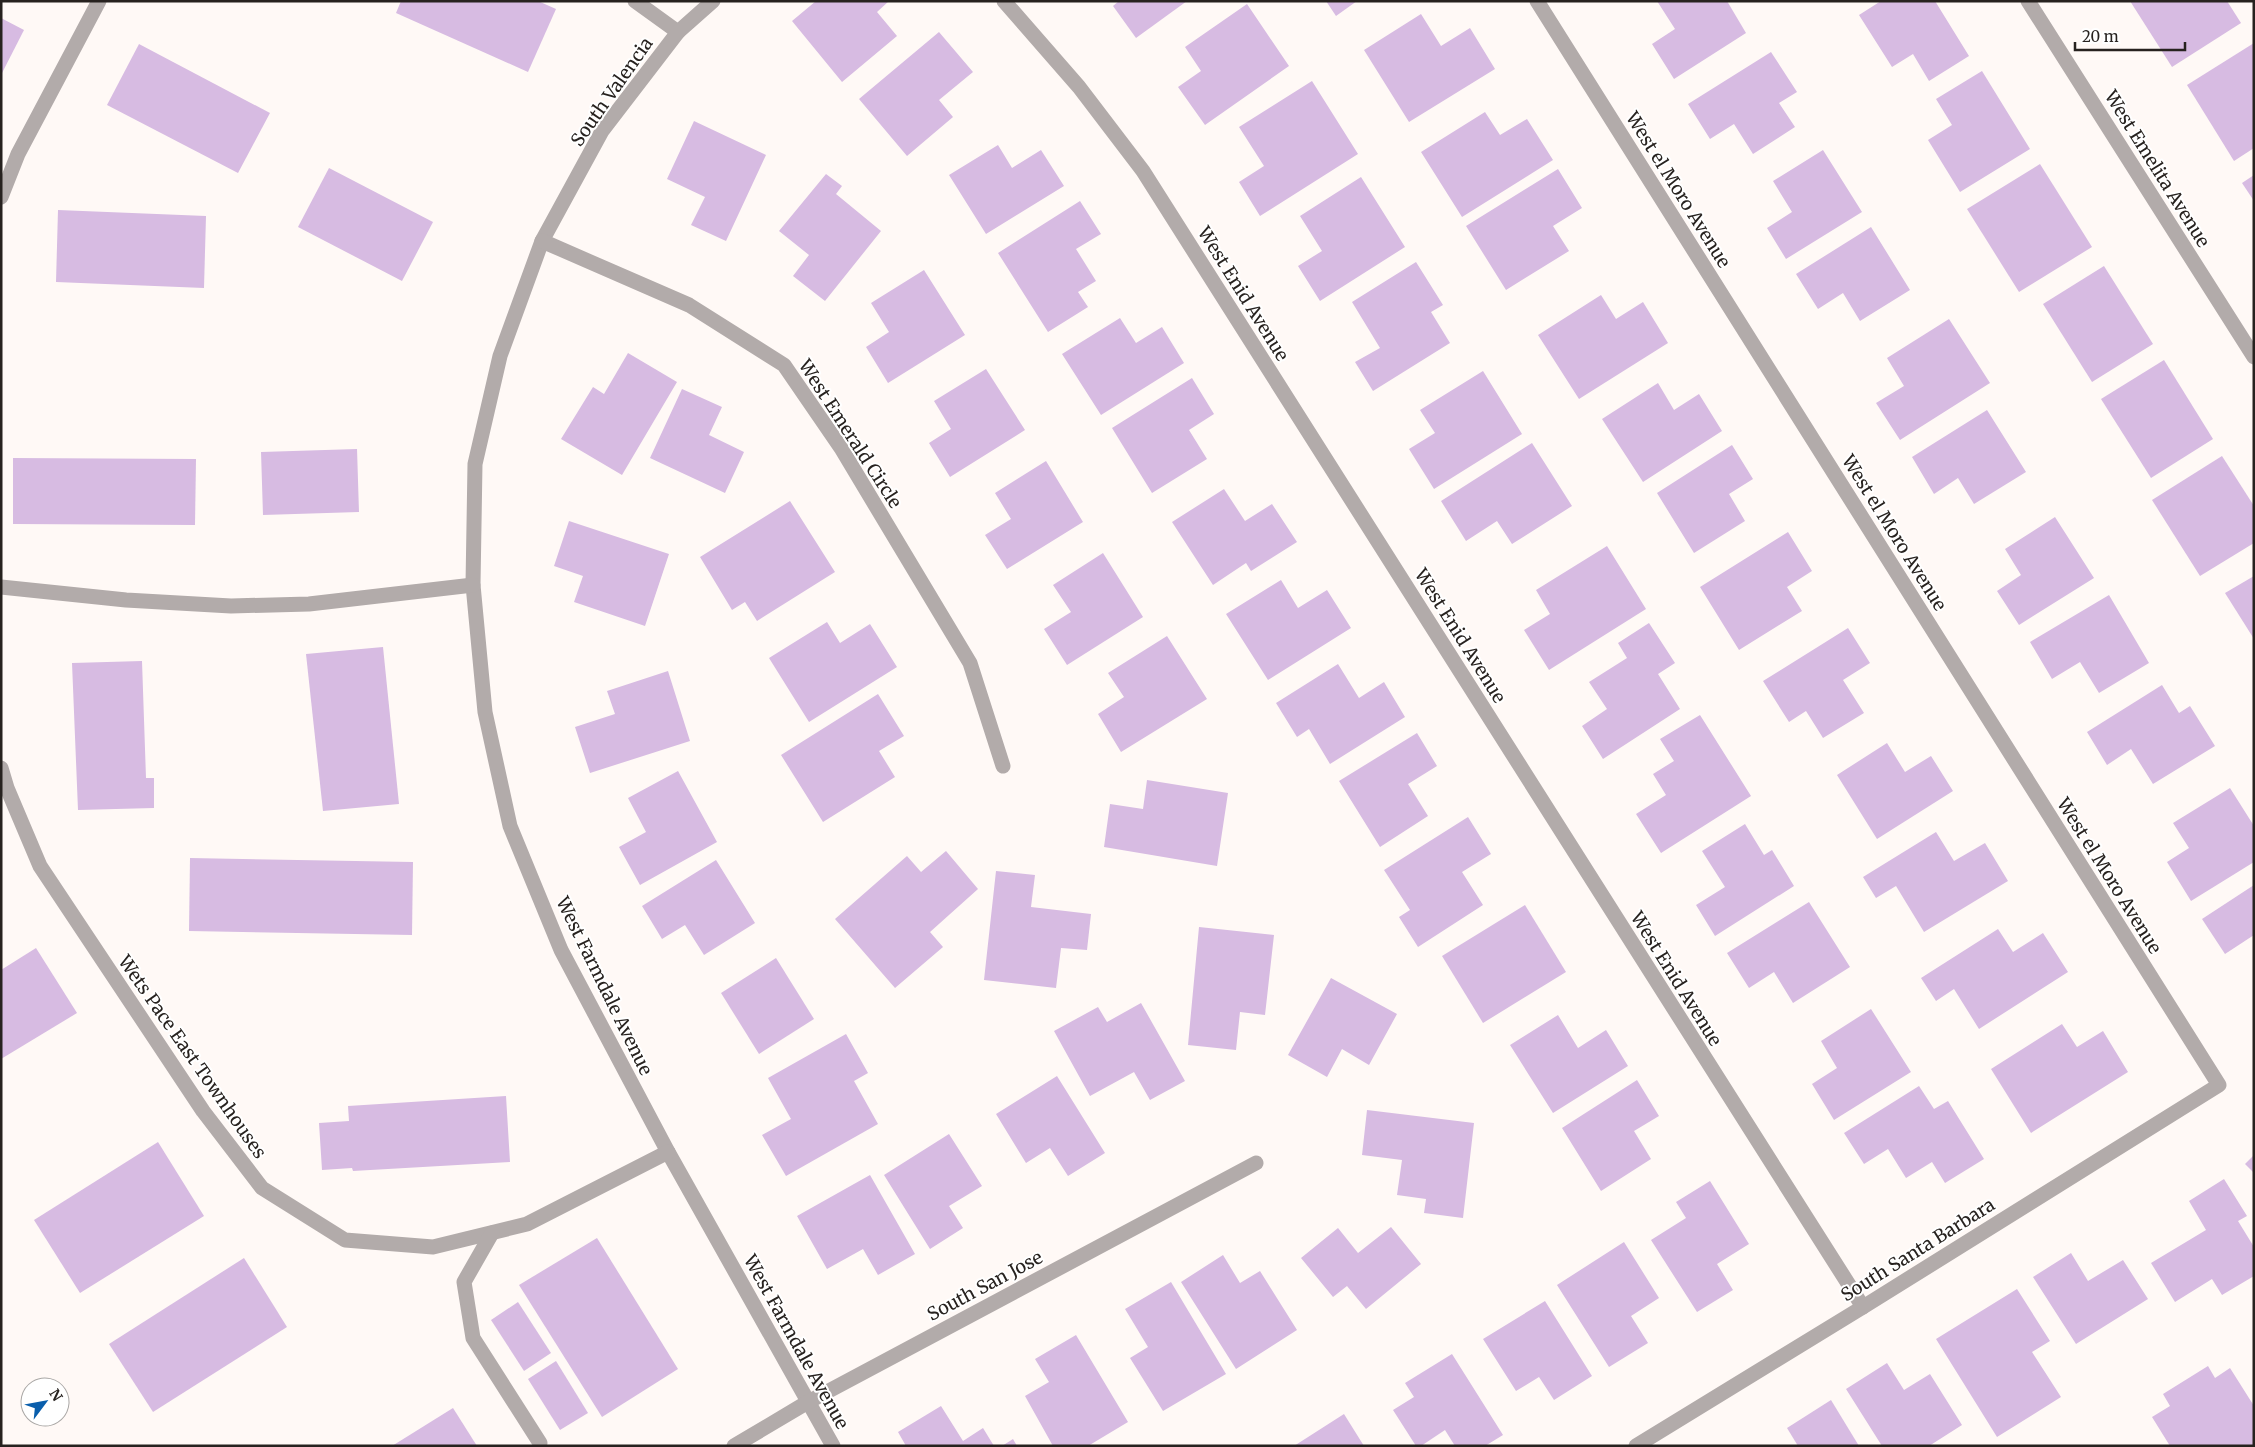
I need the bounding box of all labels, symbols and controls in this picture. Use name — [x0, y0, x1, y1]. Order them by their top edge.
scale bar — [2075, 20, 2185, 52]
text: 20 m — [2082, 27, 2119, 46]
street label: South Valencia — [566, 33, 658, 151]
street label: West Emelita Avenue — [2099, 85, 2215, 251]
street label: West el Moro Avenue — [1621, 107, 1736, 272]
street label: West Enid Avenue — [1192, 221, 1294, 365]
street label: West Emerald Circle — [793, 354, 907, 512]
street label: West el Moro Avenue — [1837, 450, 1952, 615]
street label: West Enid Avenue — [1409, 563, 1511, 707]
street label: West el Moro Avenue — [2052, 793, 2167, 958]
street label: West Farmdale Avenue — [551, 892, 658, 1079]
street label: West Enid Avenue — [1625, 906, 1727, 1050]
street label: Wets Pace East Townhouses — [113, 950, 272, 1163]
street label: South Santa Barbara — [1837, 1193, 1999, 1306]
street label: South San Jose — [923, 1246, 1046, 1326]
street label: West Farmdale Avenue — [738, 1250, 854, 1433]
north arrow — [20, 1377, 70, 1427]
text: N — [45, 1386, 67, 1405]

